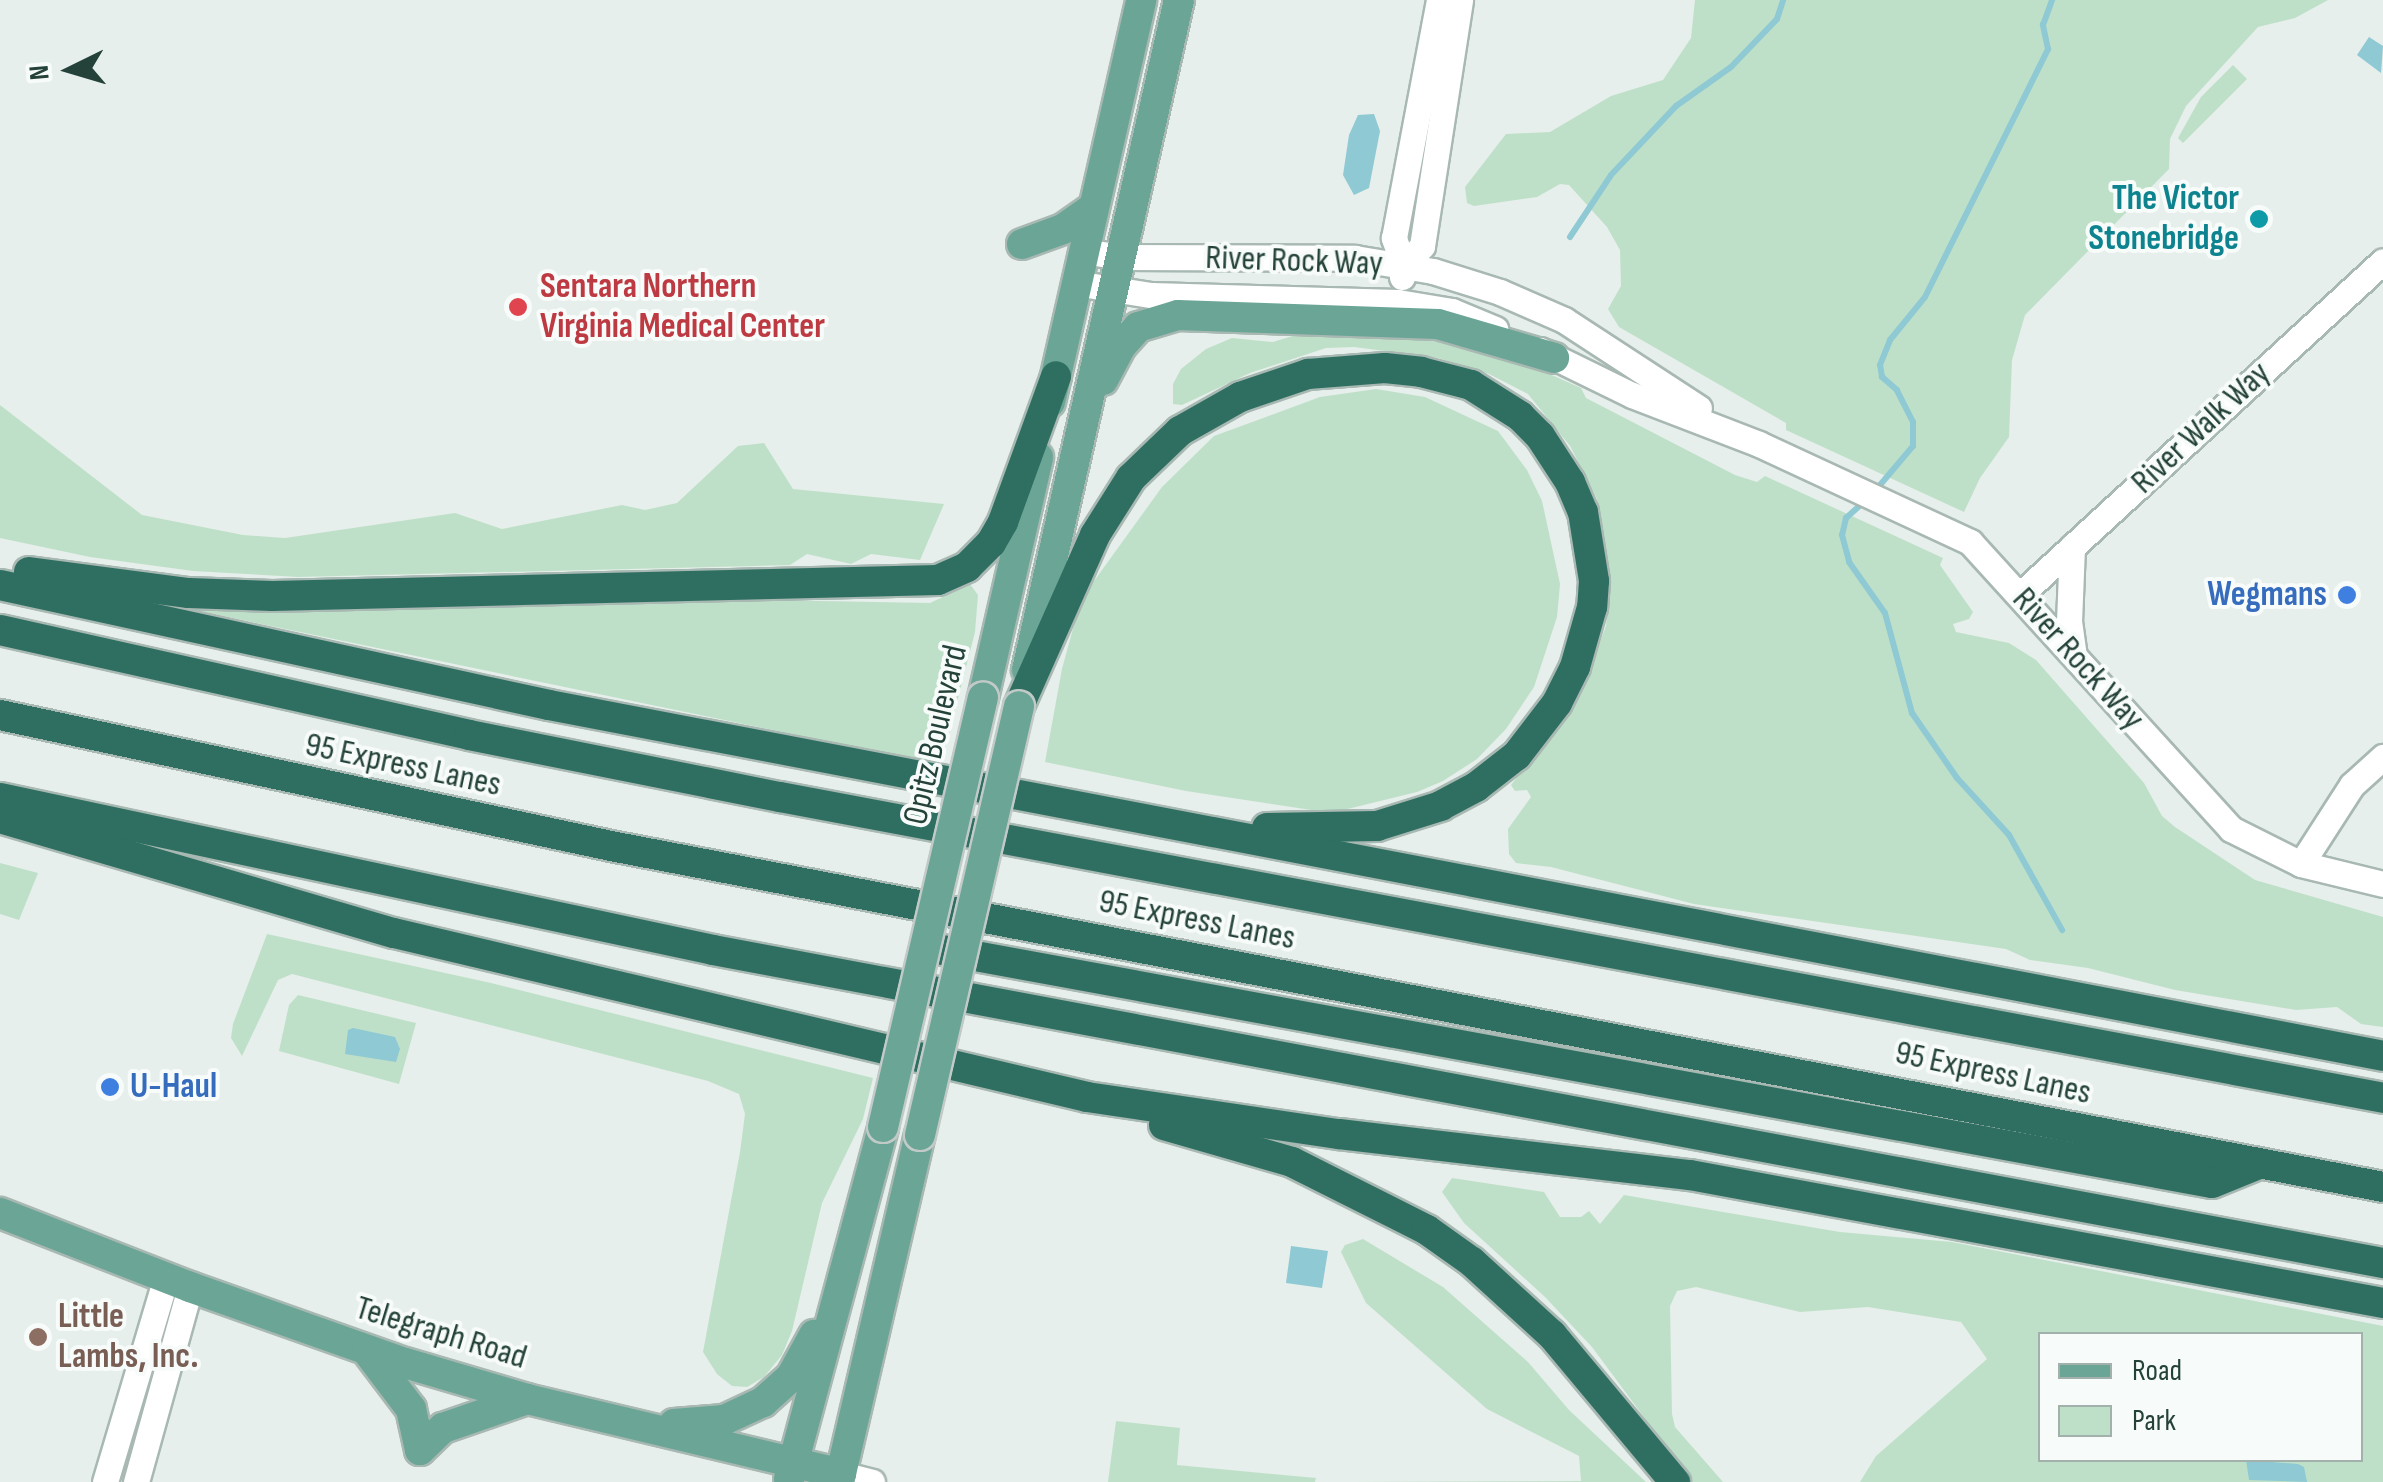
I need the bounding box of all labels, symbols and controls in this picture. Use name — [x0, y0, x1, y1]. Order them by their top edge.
north arrow — [20, 20, 120, 120]
text: N — [23, 64, 57, 82]
place label: The Victor Stonebridge — [2088, 178, 2239, 260]
marker: The Victor Stonebridge — [2248, 208, 2270, 230]
street label: River Rock Way — [1205, 237, 1383, 285]
place label: Sentara Northern Virginia Medical Center — [540, 266, 825, 348]
marker: Sentara Northern Virginia Medical Center — [505, 294, 531, 320]
street label: River Walk Way — [2123, 353, 2279, 503]
place label: Wegmans — [2207, 574, 2327, 616]
street label: River Rock Way — [2003, 579, 2153, 739]
marker: Wegmans — [2336, 584, 2358, 606]
street label: Opitz Boulevard — [895, 641, 977, 829]
street label: 95 Express Lanes — [301, 724, 505, 806]
street label: 95 Express Lanes — [1095, 880, 1299, 960]
street label: 95 Express Lanes — [1891, 1032, 2095, 1114]
place label: U-Haul — [130, 1066, 217, 1108]
marker: U-Haul — [99, 1076, 121, 1098]
street label: Telegraph Road — [350, 1287, 532, 1379]
place label: Little Lambs, Inc. — [58, 1296, 199, 1378]
marker: Little Lambs, Inc. — [27, 1326, 49, 1348]
legend — [2038, 1332, 2363, 1462]
text: Road — [2132, 1353, 2182, 1389]
text: Park — [2132, 1403, 2176, 1439]

